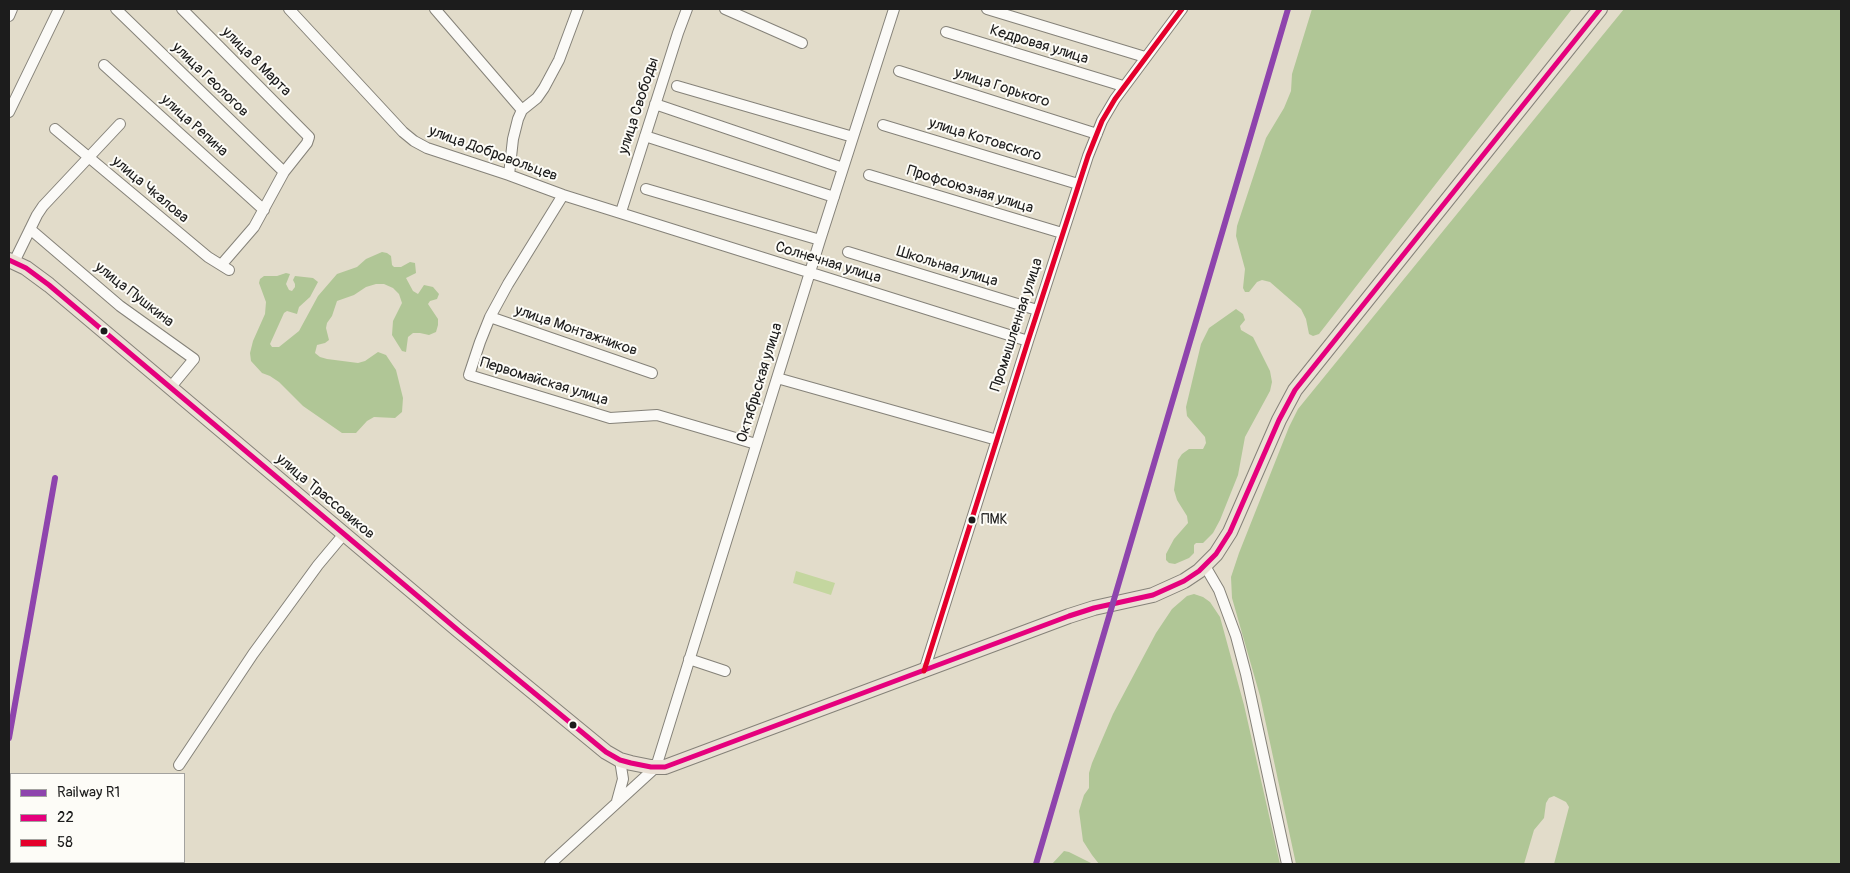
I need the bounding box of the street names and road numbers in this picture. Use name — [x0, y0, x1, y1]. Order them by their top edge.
street label: Кедровая улица — [988, 21, 1090, 69]
street label: улица 8 Марта — [218, 24, 294, 100]
street label: улица Геологов — [168, 39, 252, 121]
street label: улица Свободы — [615, 55, 663, 157]
street label: улица Горького — [952, 64, 1052, 112]
street label: улица Репина — [157, 91, 231, 161]
street label: улица Котовского — [927, 114, 1043, 166]
street label: улица Добровольцев — [426, 122, 560, 186]
street label: улица Чкалова — [108, 153, 192, 227]
street label: Профсоюзная улица — [905, 162, 1035, 218]
street label: Солнечная улица — [773, 238, 883, 288]
street label: Школьная улица — [894, 243, 1000, 291]
street label: Промышленная улица — [987, 256, 1047, 394]
street label: улица Пушкина — [91, 259, 177, 331]
street label: улица Монтажников — [512, 302, 640, 360]
street label: Октябрьская улица — [733, 321, 787, 445]
street label: Первомайская улица — [478, 354, 610, 410]
street label: улица Трассовиков — [272, 450, 378, 544]

